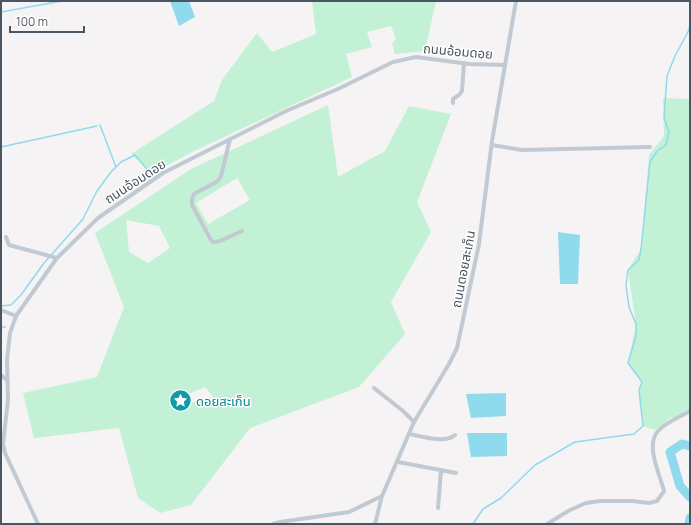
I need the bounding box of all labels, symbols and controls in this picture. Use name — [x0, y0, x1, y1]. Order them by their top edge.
scale bar — [10, 8, 84, 34]
text: 100 m — [16, 13, 48, 30]
street label: ถนนอ้อมดอย — [422, 39, 494, 63]
street label: ถนนอ้อมดอย — [101, 154, 169, 208]
street label: ถนนดอยสะเก็น — [447, 229, 479, 309]
place icon: ดอยสะเก็น — [168, 388, 194, 414]
place label: ดอยสะเก็น — [196, 392, 251, 410]

